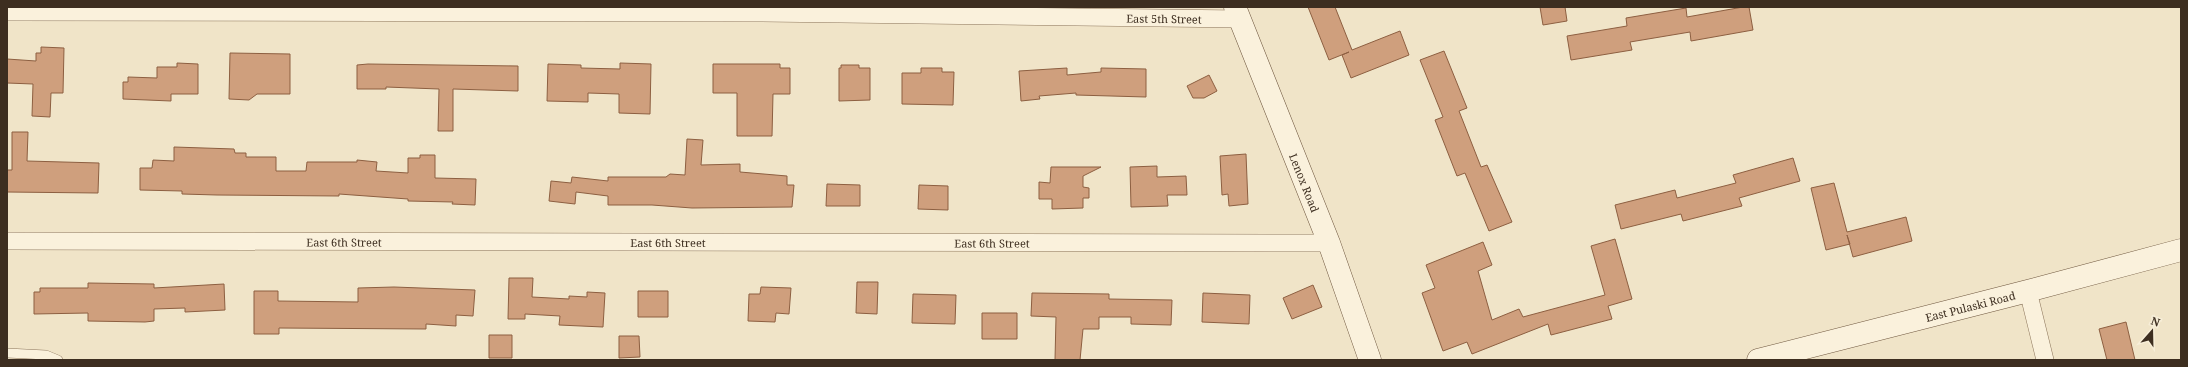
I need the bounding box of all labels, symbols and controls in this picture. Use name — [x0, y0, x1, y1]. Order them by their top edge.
street label: East 5th Street — [1126, 10, 1202, 26]
street label: Lenox Road — [1286, 151, 1323, 214]
street label: East 6th Street — [306, 234, 382, 249]
street label: East 6th Street — [630, 234, 706, 250]
street label: East 6th Street — [954, 235, 1030, 250]
street label: East Pulaski Road — [1924, 287, 2017, 324]
north arrow — [2132, 311, 2172, 351]
text: N — [2149, 313, 2163, 330]

